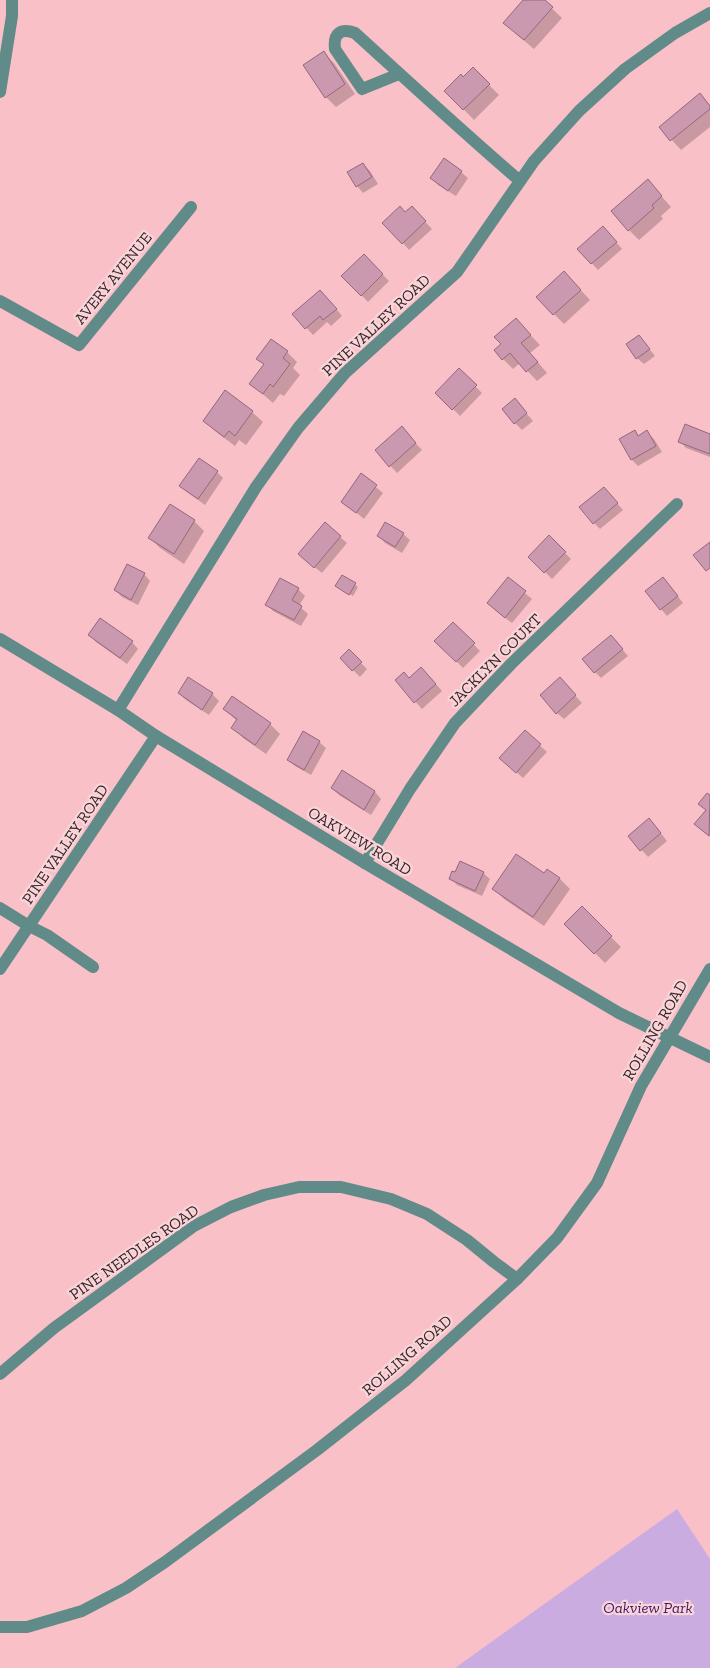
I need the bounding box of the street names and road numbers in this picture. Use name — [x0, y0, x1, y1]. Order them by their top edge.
street label: AVERY AVENUE — [70, 228, 156, 328]
street label: PINE VALLEY ROAD — [318, 270, 434, 380]
street label: JACKLYN COURT — [445, 610, 545, 710]
street label: PINE VALLEY ROAD — [18, 780, 112, 908]
street label: OAKVIEW ROAD — [305, 803, 415, 879]
street label: ROLLING ROAD — [619, 976, 691, 1084]
street label: PINE NEEDLES ROAD — [66, 1200, 202, 1304]
street label: ROLLING ROAD — [358, 1311, 456, 1399]

